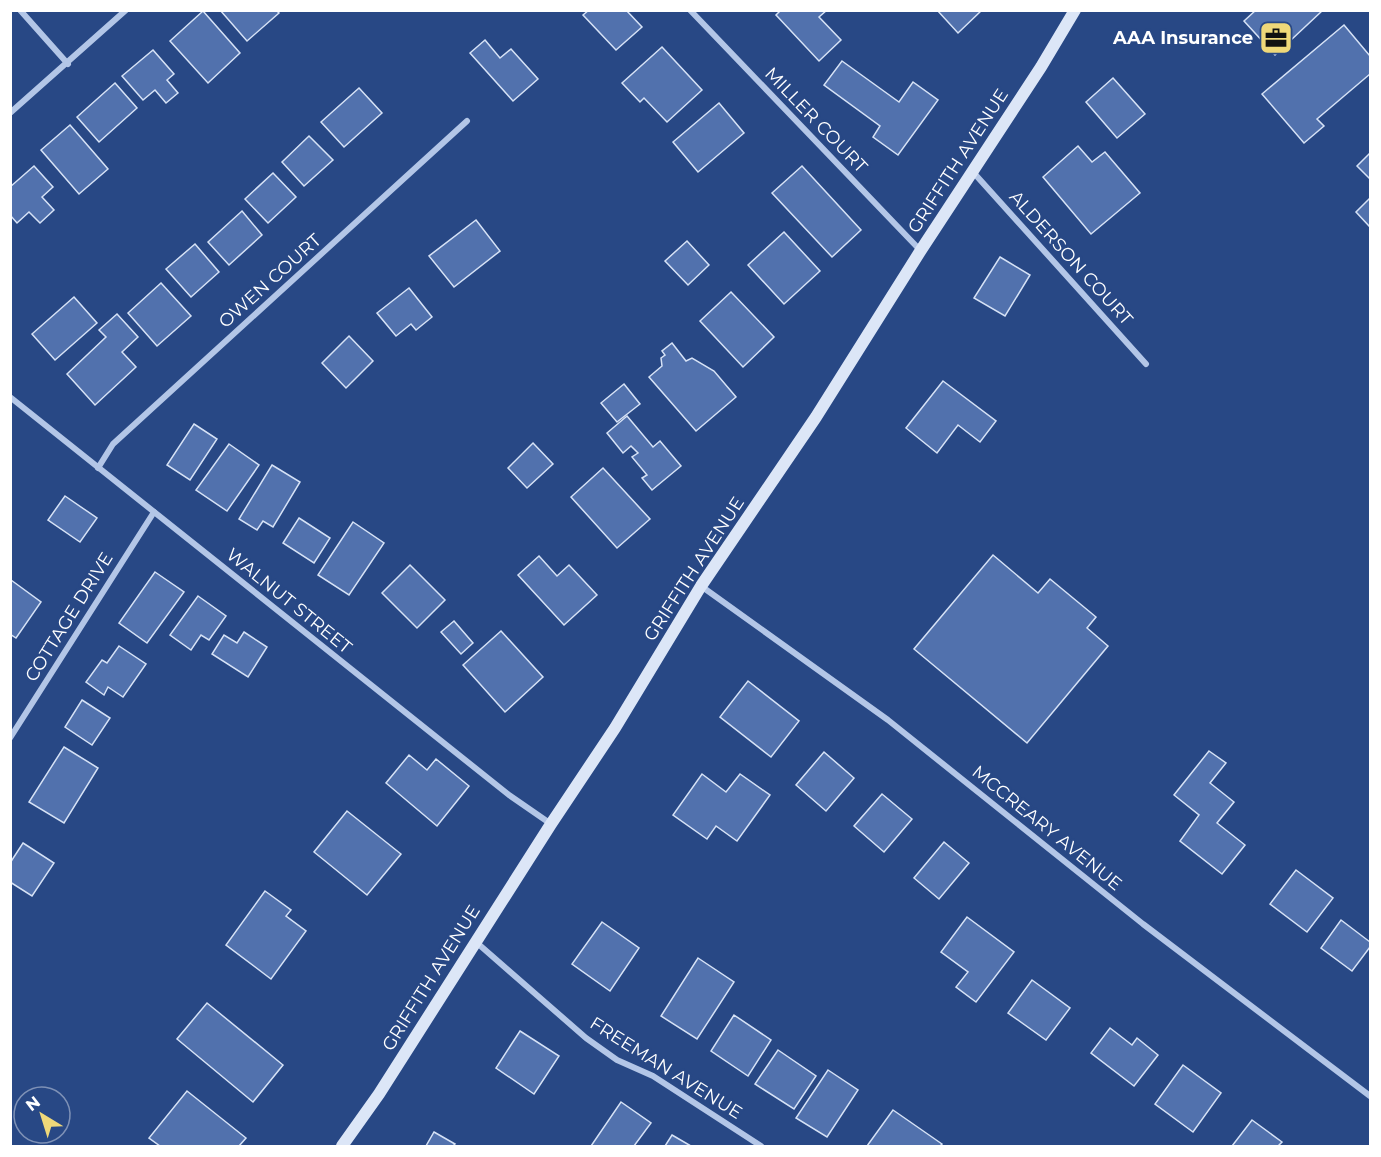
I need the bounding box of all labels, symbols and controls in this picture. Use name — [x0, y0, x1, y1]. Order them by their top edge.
office icon: AAA Insurance — [1258, 20, 1294, 56]
place label: AAA Insurance — [1112, 27, 1253, 49]
street label: MILLER COURT — [760, 63, 872, 178]
street label: GRIFFITH AVENUE — [903, 85, 1013, 237]
street label: ALDERSON COURT — [1005, 186, 1138, 330]
street label: OWEN COURT — [214, 229, 326, 333]
street label: GRIFFITH AVENUE — [639, 493, 749, 645]
street label: WALNUT STREET — [222, 544, 357, 659]
street label: COTTAGE DRIVE — [20, 548, 118, 686]
street label: MCCREARY AVENUE — [968, 761, 1126, 895]
street label: GRIFFITH AVENUE — [377, 901, 485, 1055]
street label: FREEMAN AVENUE — [586, 1012, 746, 1124]
north arrow — [12, 1085, 72, 1145]
text: N — [22, 1092, 44, 1115]

